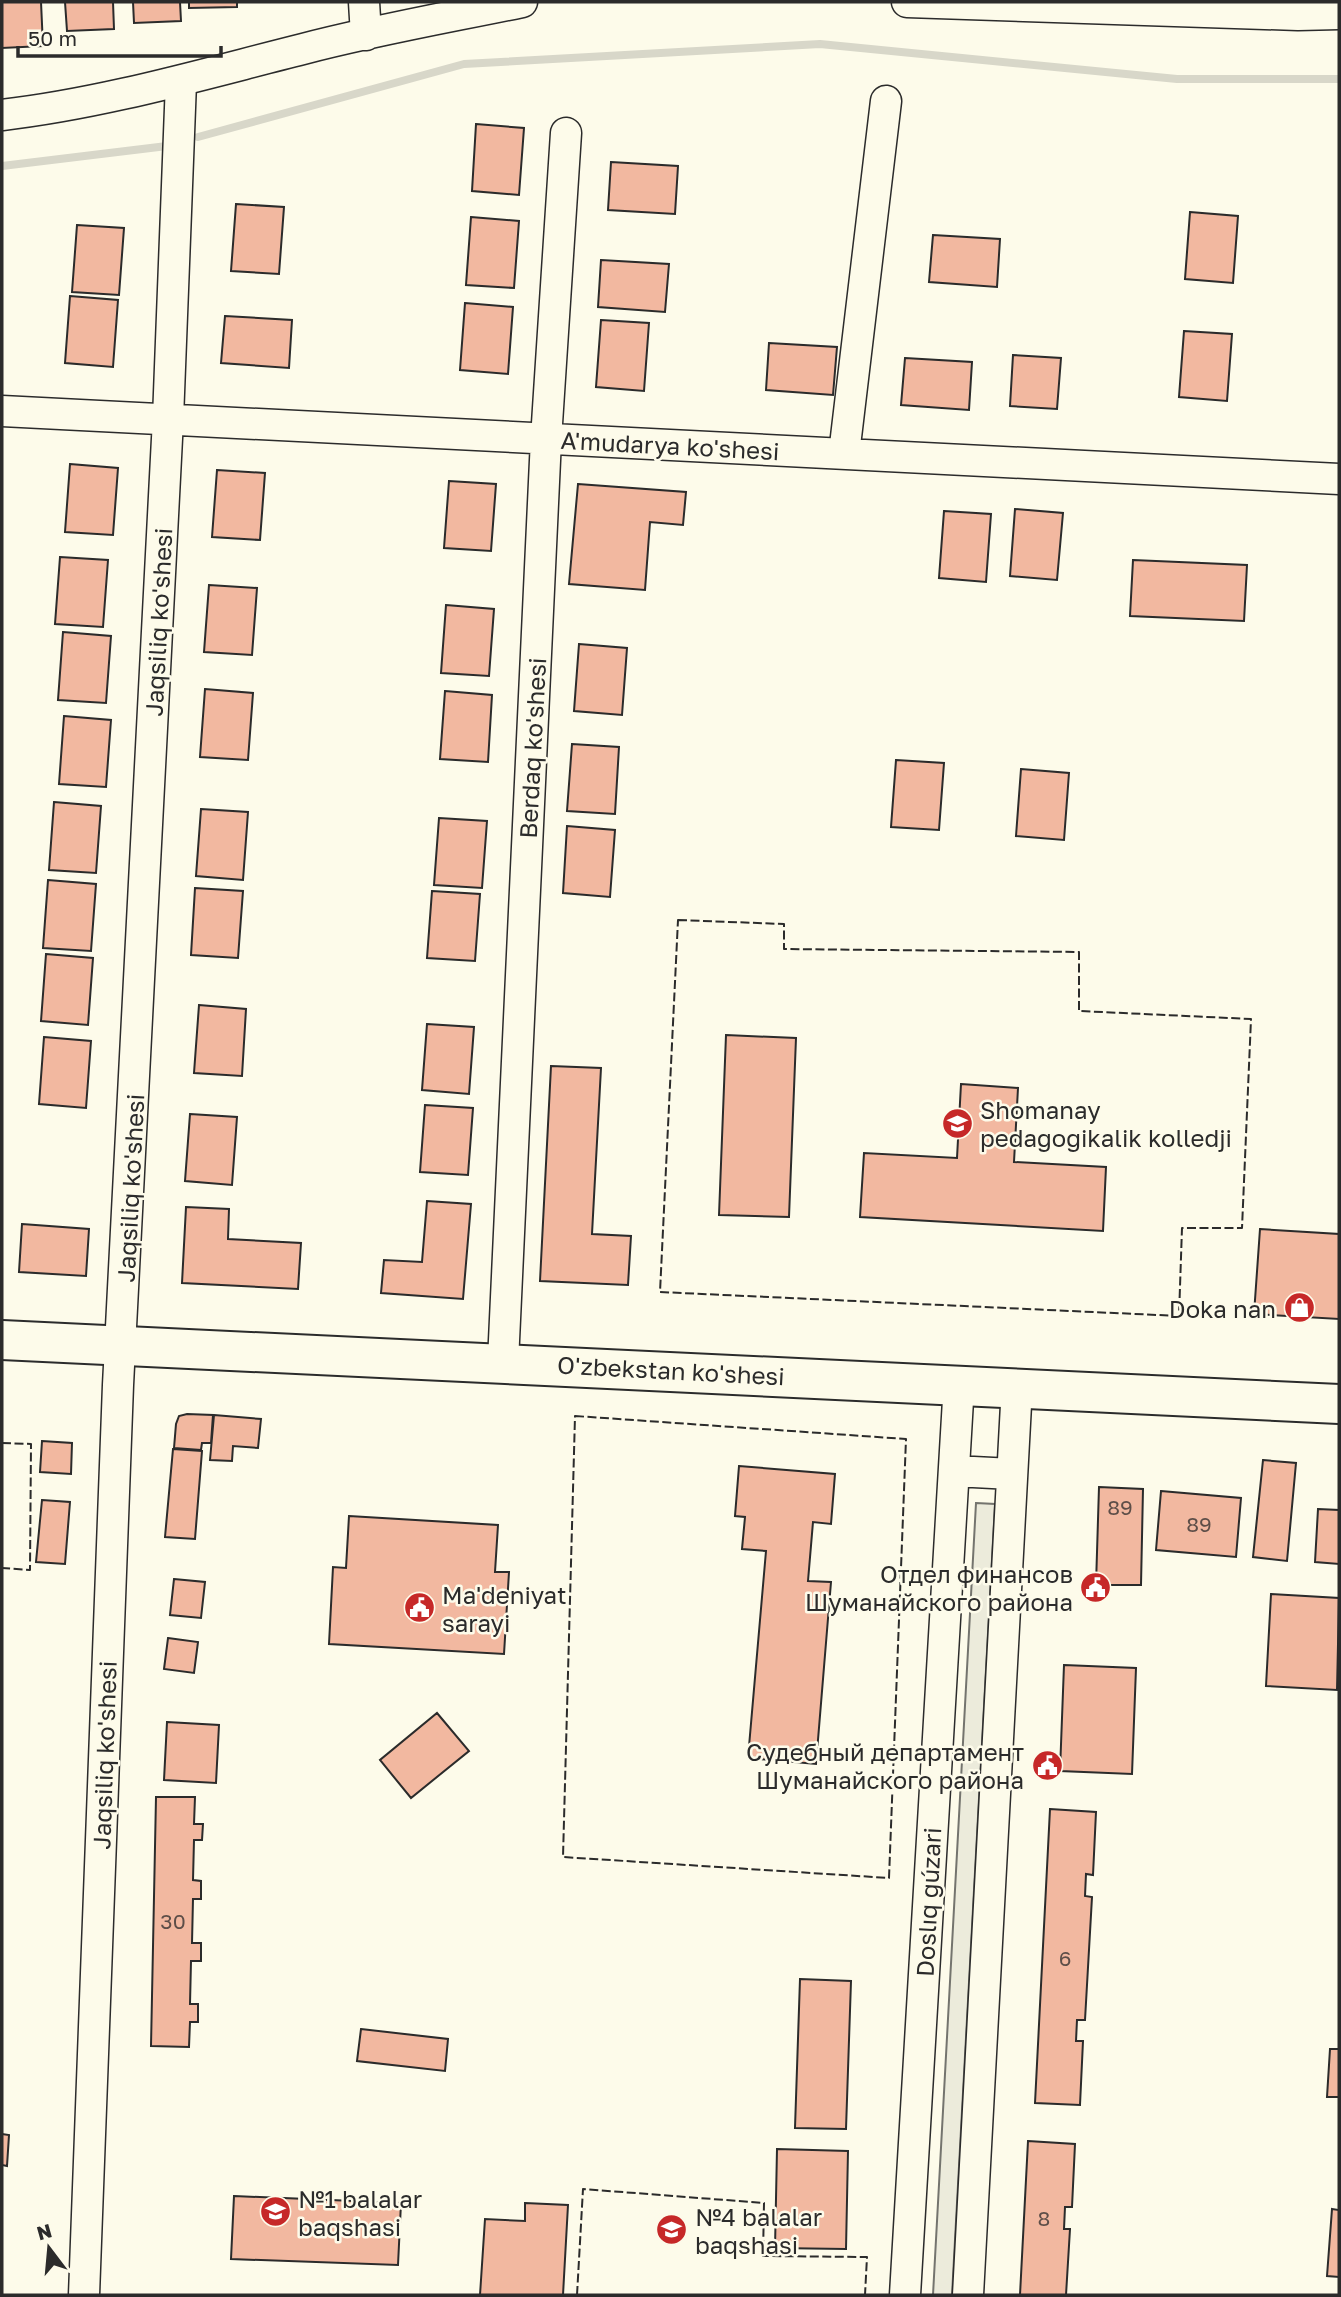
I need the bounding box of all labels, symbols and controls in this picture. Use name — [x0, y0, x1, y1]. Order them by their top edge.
scale bar — [18, 14, 220, 58]
text: 50 m — [28, 25, 77, 51]
street label: A'mudarya ko'shesi — [560, 425, 780, 465]
street label: Jaqsiliq ko'shesi — [139, 527, 177, 717]
street label: Berdaq ko'shesi — [513, 657, 551, 839]
street label: Jaqsiliq ko'shesi — [111, 1093, 149, 1283]
place label: Shomanay pedagogikalik kolledji — [980, 1095, 1232, 1152]
school or university icon: Shomanay pedagogikalik kolledji — [940, 1106, 974, 1140]
shop icon: Doka nan — [1282, 1291, 1316, 1325]
place label: Doka nan — [1169, 1294, 1276, 1323]
street label: O'zbekstan ko'shesi — [557, 1350, 785, 1390]
house number: 89 — [1107, 1494, 1133, 1520]
house number: 89 — [1186, 1511, 1212, 1537]
place label: Отдел финансов Шуманайского района — [805, 1559, 1073, 1616]
public building icon: Отдел финансов Шуманайского района — [1079, 1570, 1113, 1604]
place label: Ma'deniyat sarayi — [442, 1580, 567, 1637]
public building icon: Ma'deniyat sarayi — [402, 1591, 436, 1625]
street label: Jaqsiliq ko'shesi — [86, 1660, 122, 1850]
place label: Судебный департамент Шуманайского района — [746, 1737, 1024, 1794]
public building icon: Судебный департамент Шуманайского района — [1030, 1748, 1064, 1782]
street label: Doslıq gúzari — [910, 1827, 946, 1977]
house number: 30 — [160, 1908, 186, 1934]
house number: 6 — [1059, 1945, 1071, 1971]
place label: №1 balalar baqshasi — [298, 2184, 422, 2241]
school or university icon: №1 balalar baqshasi — [258, 2195, 292, 2229]
place label: №4 balalar baqshasi — [695, 2202, 822, 2259]
house number: 8 — [1038, 2205, 1050, 2231]
north arrow — [14, 2213, 84, 2283]
school or university icon: №4 balalar baqshasi — [655, 2213, 689, 2247]
text: N — [34, 2218, 54, 2244]

